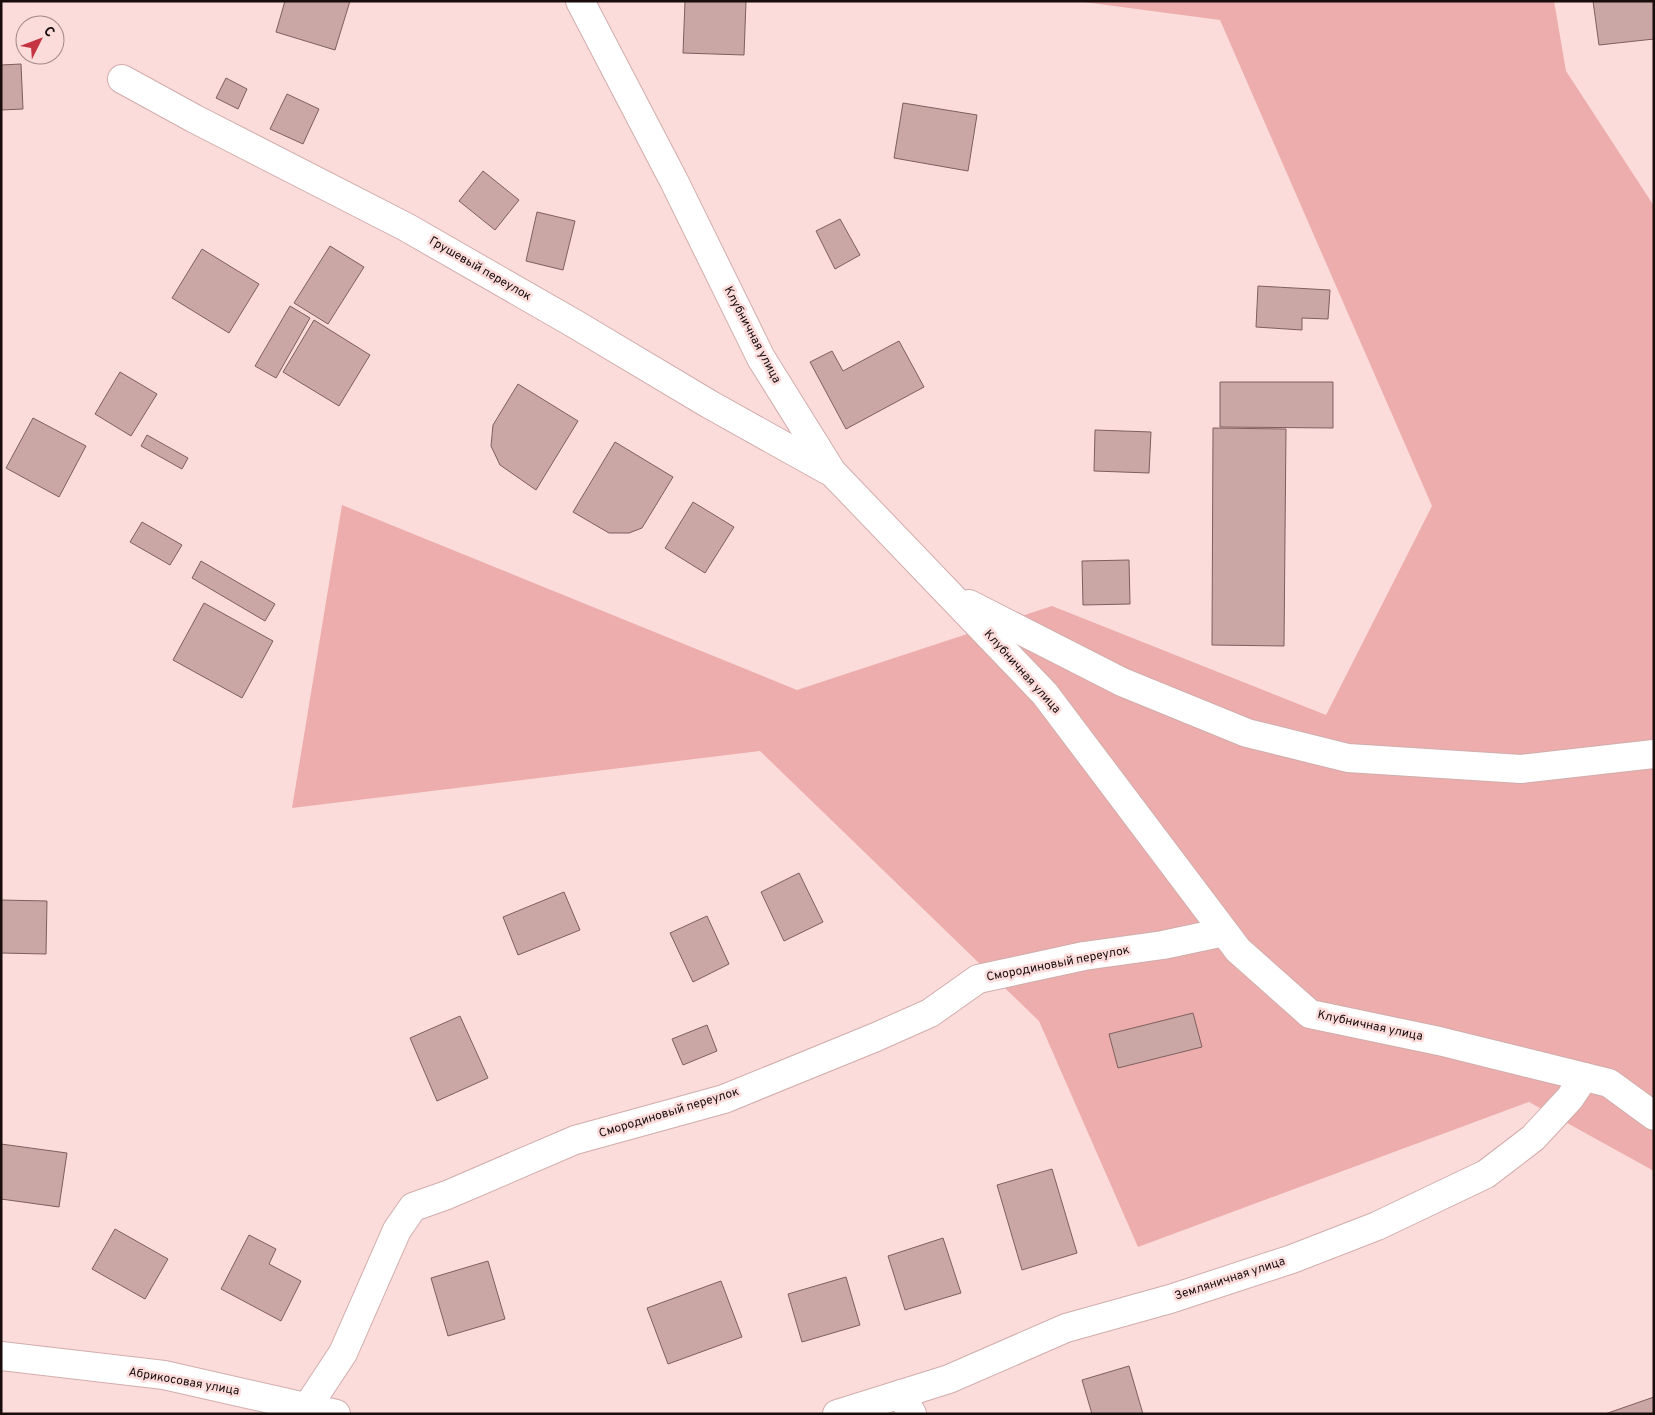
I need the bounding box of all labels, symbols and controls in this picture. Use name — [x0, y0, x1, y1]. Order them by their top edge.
north arrow — [15, 15, 65, 65]
text: С — [39, 23, 58, 41]
street label: Грушевый переулок — [426, 233, 534, 305]
street label: Клубничная улица — [720, 284, 784, 386]
street label: Клубничная улица — [980, 627, 1064, 717]
street label: Смородиновый переулок — [985, 942, 1131, 986]
street label: Клубничная улица — [1316, 1007, 1424, 1045]
street label: Смородиновый переулок — [597, 1084, 741, 1142]
street label: Земляничная улица — [1173, 1254, 1287, 1304]
street label: Абрикосовая улица — [127, 1364, 241, 1400]

